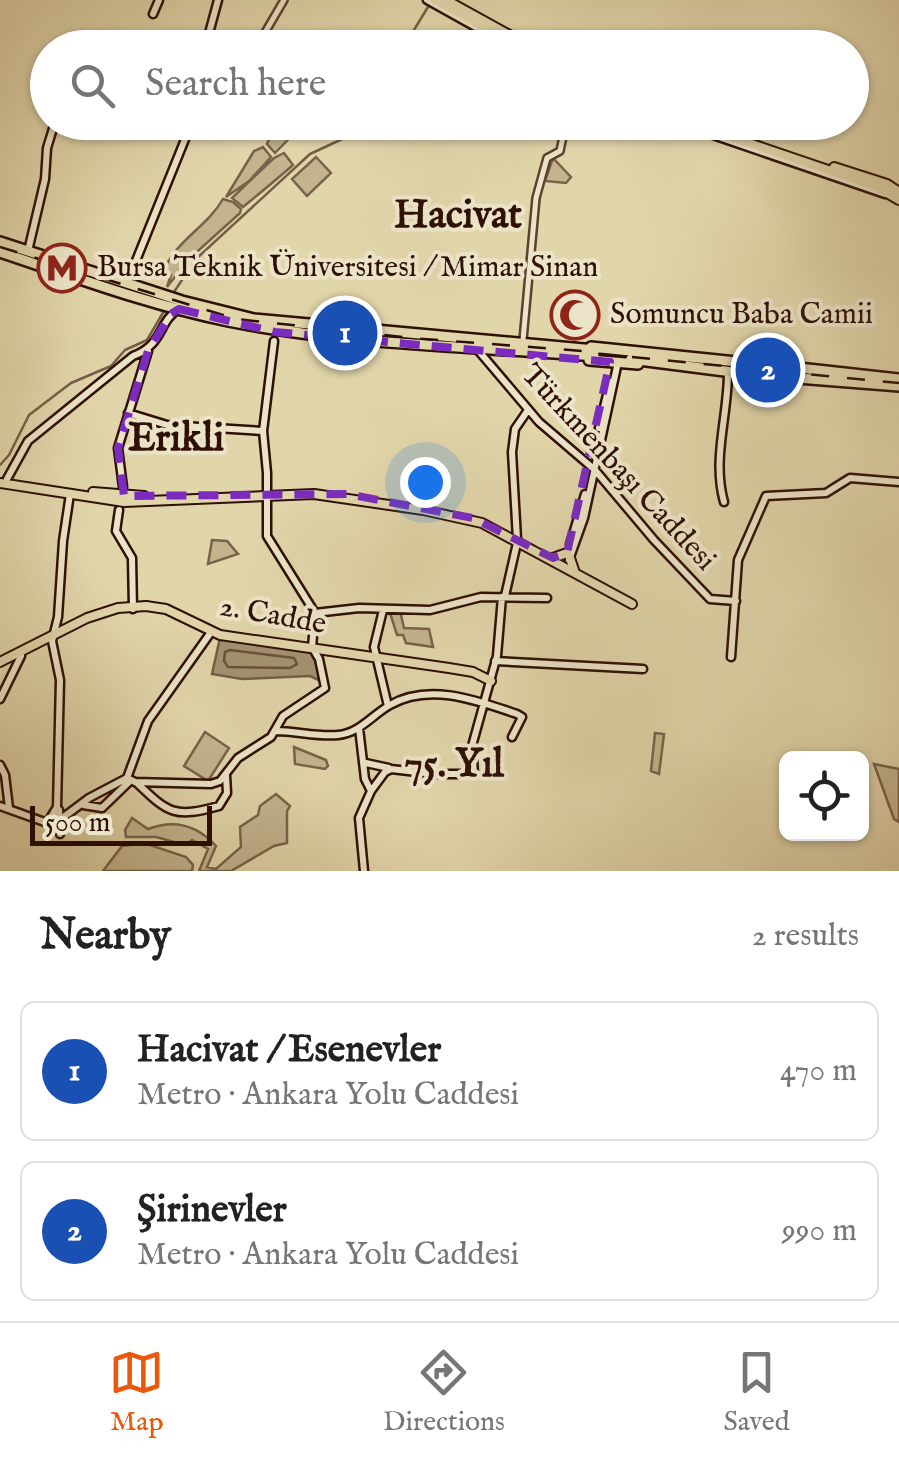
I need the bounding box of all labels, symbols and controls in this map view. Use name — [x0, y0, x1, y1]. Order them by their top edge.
search box — [30, 30, 869, 140]
icon: search — [65, 58, 120, 113]
text: Search here — [145, 61, 326, 109]
district label: Hacivat — [394, 191, 522, 242]
metro station icon: Bursa Teknik Üniversitesi / Mimar Sinan — [36, 242, 88, 294]
place label: Bursa Teknik Üniversitesi / Mimar Sinan — [97, 249, 598, 287]
mosque icon: Somuncu Baba Camii — [549, 289, 601, 341]
pin: 1 — [312, 296, 378, 370]
place label: Somuncu Baba Camii — [610, 296, 873, 334]
pin: 2 — [736, 332, 800, 408]
street label: Türkmenbaşı Caddesi — [512, 357, 724, 579]
district label: Erikli — [128, 414, 224, 465]
your location — [400, 457, 451, 508]
street label: 2. Cadde — [217, 588, 329, 644]
district label: 75. Yıl — [404, 740, 505, 791]
map controls — [779, 751, 869, 841]
button: locate — [779, 751, 869, 841]
scale bar — [30, 801, 212, 846]
text: 500 m — [45, 806, 110, 841]
text: Nearby — [40, 910, 171, 963]
text: 2 results — [752, 916, 859, 957]
text: Hacivat / Esenevler — [137, 1027, 441, 1075]
text: 1 — [69, 1051, 80, 1092]
text: 470 m — [780, 1051, 857, 1092]
text: Metro · Ankara Yolu Caddesi — [137, 1075, 519, 1116]
text: Şirinevler — [137, 1187, 287, 1235]
text: 2 — [67, 1211, 82, 1252]
text: 990 m — [782, 1211, 857, 1252]
text: Metro · Ankara Yolu Caddesi — [137, 1235, 519, 1276]
tab: Map — [109, 1345, 164, 1440]
tab: Directions — [383, 1345, 505, 1440]
tab: Saved — [723, 1345, 790, 1440]

